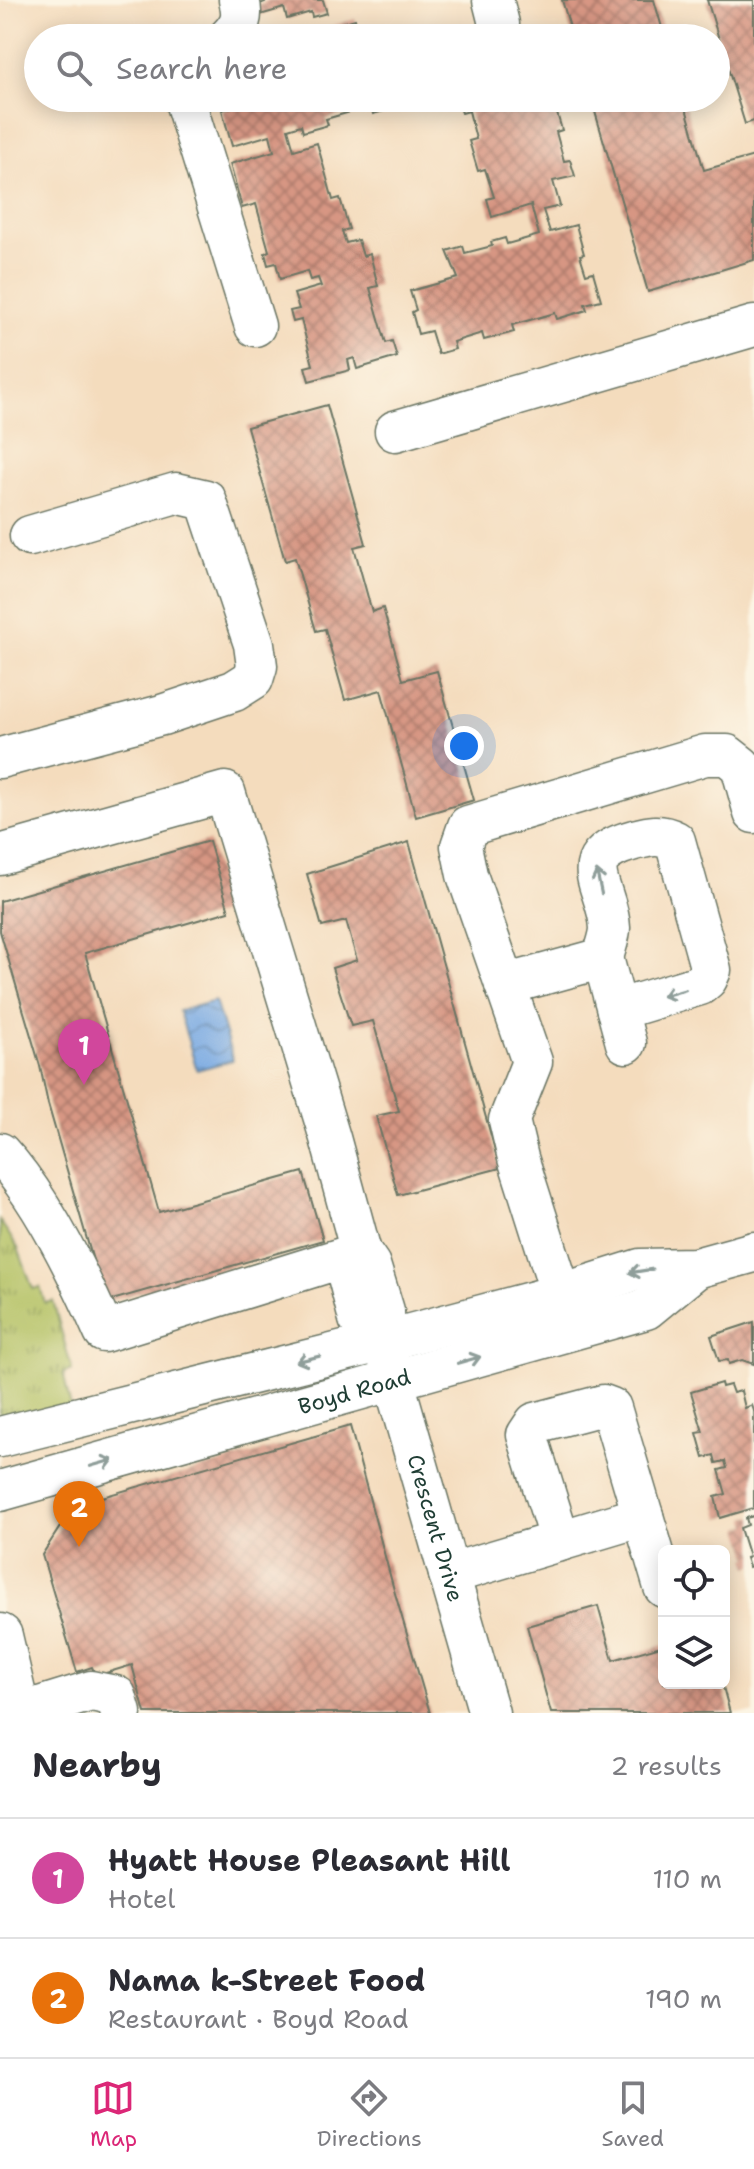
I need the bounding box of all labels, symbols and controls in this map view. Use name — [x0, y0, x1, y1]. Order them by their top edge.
search box — [24, 24, 730, 112]
icon: search — [52, 46, 96, 90]
text: Search here — [116, 48, 287, 89]
your location — [444, 726, 484, 766]
one-way arrow — [591, 870, 606, 896]
one-way arrow — [662, 987, 687, 1001]
pin: 1 — [58, 1019, 110, 1085]
one-way arrow — [628, 1264, 654, 1279]
one-way arrow — [296, 1352, 321, 1367]
one-way arrow — [455, 1352, 481, 1367]
street label: Boyd Road — [295, 1362, 414, 1421]
street label: Crescent Drive — [401, 1451, 471, 1605]
one-way arrow — [89, 1455, 115, 1470]
pin: 2 — [53, 1481, 105, 1547]
map controls — [658, 1545, 730, 1689]
button: locate — [658, 1545, 730, 1617]
button: layers — [658, 1617, 730, 1689]
text: Nearby — [32, 1742, 162, 1788]
text: 2 results — [610, 1748, 722, 1783]
text: Hyatt House Pleasant Hill — [108, 1840, 510, 1881]
text: 1 — [52, 1861, 64, 1896]
text: 110 m — [652, 1861, 722, 1896]
text: Hotel — [108, 1881, 175, 1916]
text: Nama k-Street Food — [108, 1960, 425, 2001]
text: 2 — [49, 1981, 67, 2016]
text: 190 m — [645, 1981, 722, 2016]
text: Restaurant · Boyd Road — [108, 2001, 408, 2036]
tab: Map — [90, 2076, 137, 2153]
tab: Directions — [317, 2076, 422, 2153]
tab: Saved — [602, 2076, 664, 2153]

